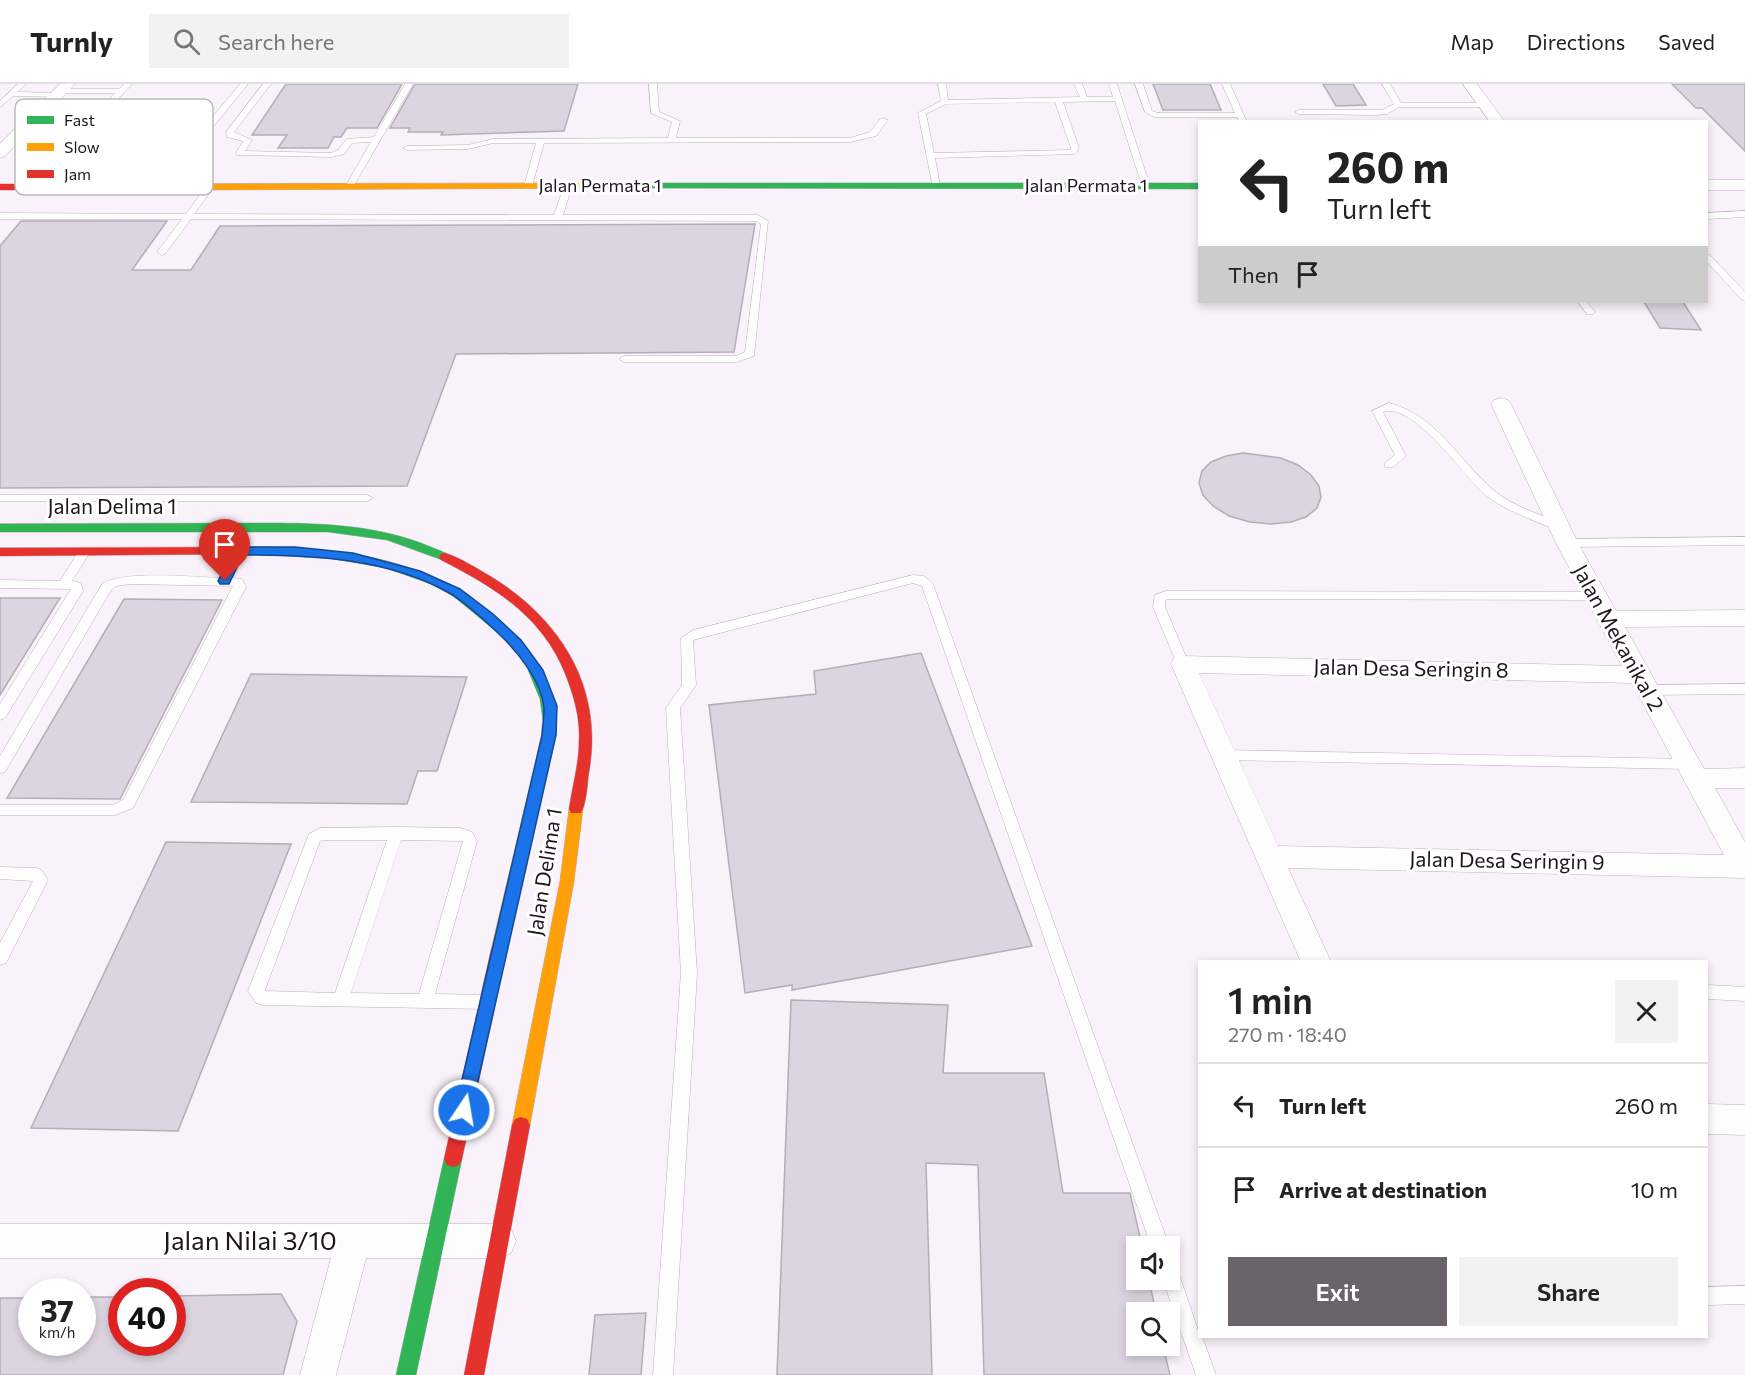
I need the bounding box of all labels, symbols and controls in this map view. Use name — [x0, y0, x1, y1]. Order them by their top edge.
search box — [149, 14, 569, 68]
text: Turnly — [30, 24, 113, 58]
icon: search — [170, 25, 203, 58]
text: Search here — [218, 28, 334, 55]
text: Map — [1451, 29, 1494, 54]
text: Directions — [1527, 29, 1625, 54]
text: Saved — [1658, 29, 1715, 54]
legend — [15, 99, 213, 195]
text: Fast — [64, 110, 95, 129]
text: Slow — [64, 137, 100, 156]
text: 260 m — [1327, 140, 1449, 192]
icon: left — [1228, 144, 1306, 222]
text: Jam — [64, 164, 91, 183]
street label: Jalan Permata 1 — [538, 174, 662, 196]
street label: Jalan Permata 1 — [1024, 174, 1148, 196]
text: Turn left — [1327, 192, 1431, 225]
icon: arrive — [1291, 258, 1324, 291]
text: Then — [1228, 261, 1279, 288]
street label: Jalan Delima 1 — [47, 493, 177, 518]
pin — [199, 519, 250, 581]
icon: arrive — [208, 528, 241, 561]
street label: Jalan Mekanikal 2 — [1569, 560, 1670, 715]
street label: Jalan Desa Seringin 8 — [1313, 653, 1509, 682]
street label: Jalan Delima 1 — [521, 806, 566, 937]
street label: Jalan Desa Seringin 9 — [1409, 845, 1605, 874]
text: 1 min — [1228, 977, 1313, 1021]
button: close — [1615, 980, 1678, 1043]
text: 270 m · 18:40 — [1228, 1022, 1347, 1046]
position arrow — [432, 1078, 496, 1142]
icon: left — [1228, 1089, 1261, 1122]
text: Turn left — [1279, 1092, 1366, 1119]
text: 260 m — [1615, 1092, 1678, 1119]
icon: arrive — [1228, 1173, 1261, 1206]
text: Arrive at destination — [1279, 1176, 1487, 1203]
text: 10 m — [1631, 1176, 1678, 1203]
street label: Jalan Nilai 3/10 — [163, 1224, 337, 1255]
map controls — [1126, 1236, 1180, 1356]
button: sound — [1126, 1236, 1180, 1290]
button: Exit — [1228, 1257, 1447, 1326]
button: Share — [1459, 1257, 1678, 1326]
speed limit sign: 40 — [108, 1278, 186, 1356]
text: 37 — [40, 1291, 74, 1328]
button: search — [1126, 1302, 1180, 1356]
text: km/h — [39, 1323, 75, 1341]

